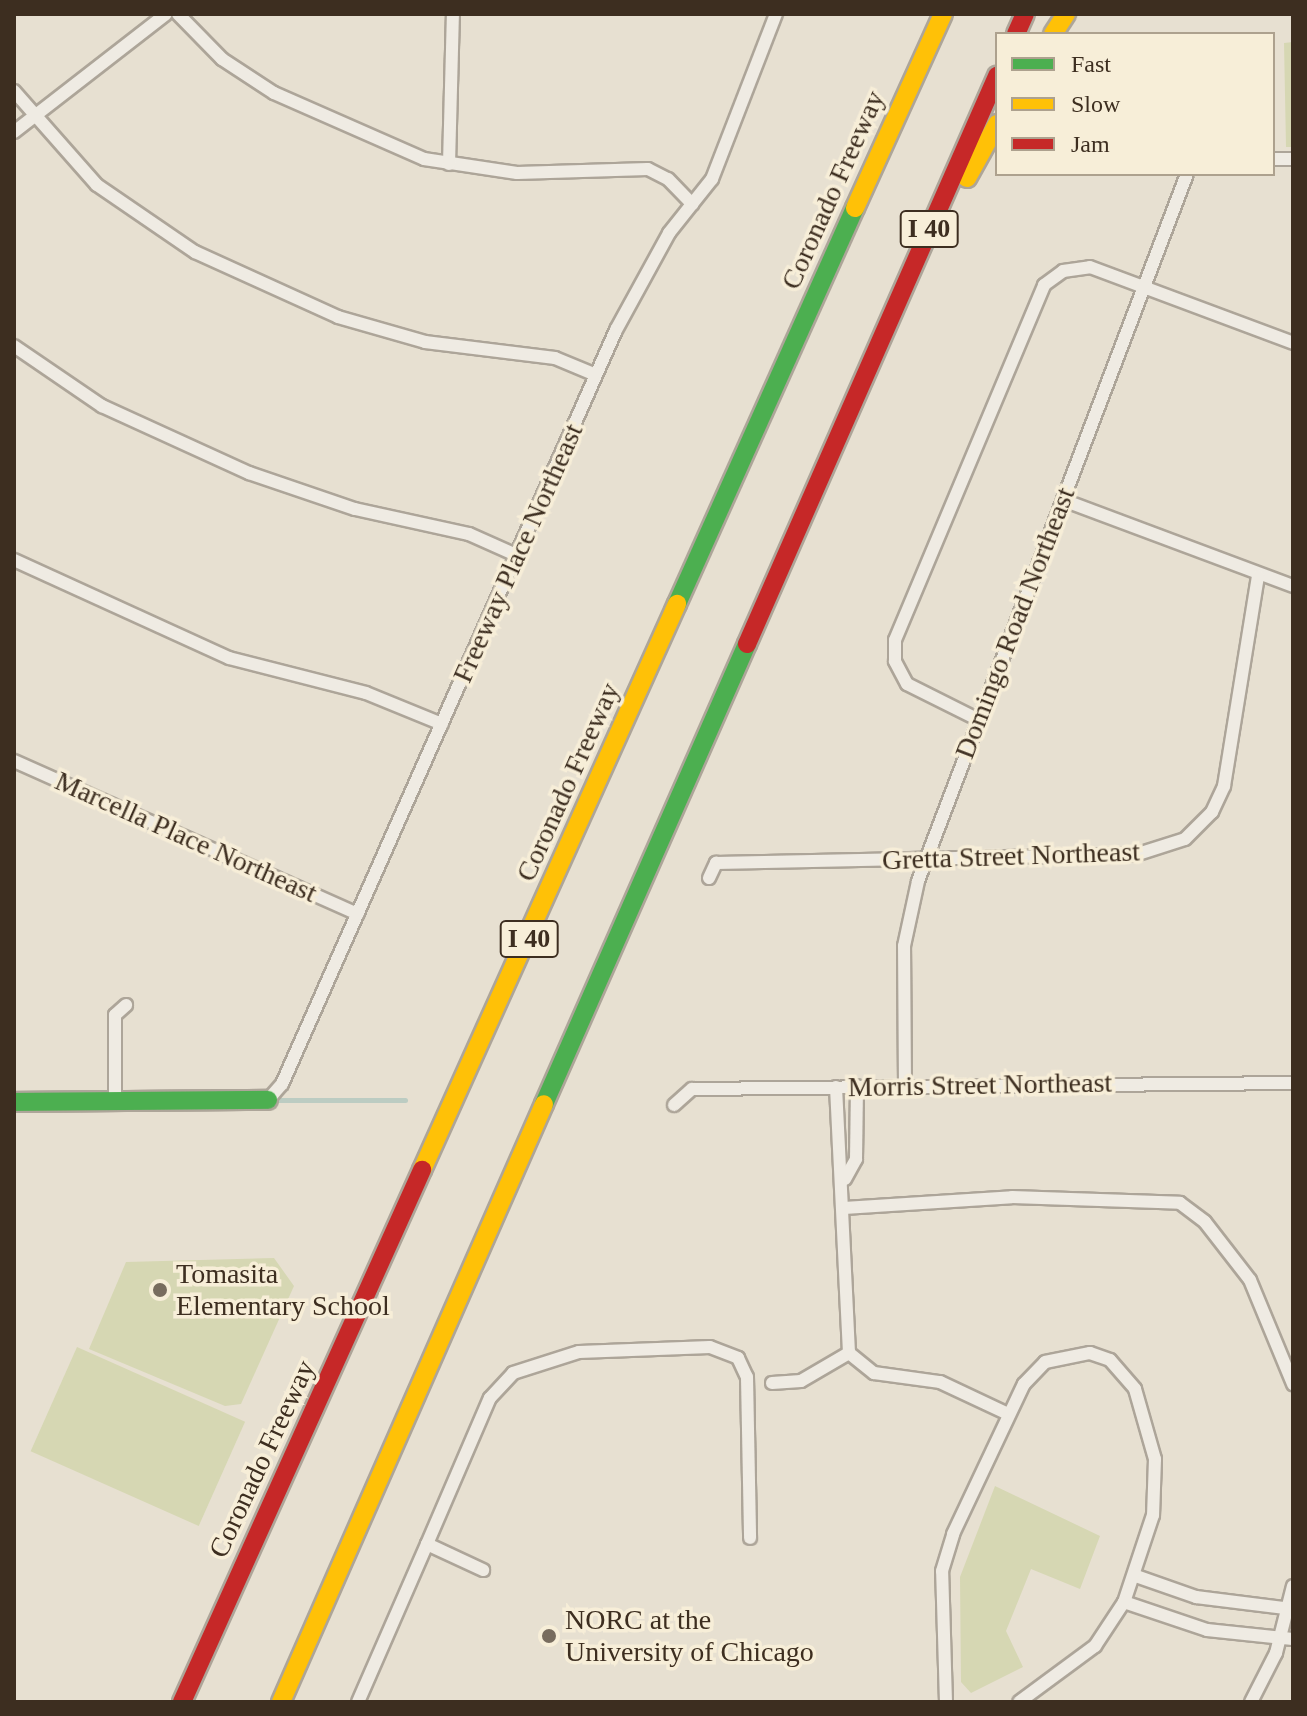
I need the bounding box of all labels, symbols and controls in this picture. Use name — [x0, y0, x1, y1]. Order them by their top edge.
legend — [995, 32, 1275, 176]
text: Fast — [1071, 51, 1111, 77]
street label: Coronado Freeway — [774, 85, 892, 295]
text: Slow — [1071, 91, 1120, 117]
text: Jam — [1071, 131, 1110, 157]
road number: I 40 — [899, 207, 959, 251]
street label: Freeway Place Northeast — [446, 418, 590, 688]
street label: Domingo Road Northeast — [948, 483, 1082, 763]
street label: Coronado Freeway — [509, 677, 627, 887]
street label: Marcella Place Northeast — [50, 764, 322, 910]
street label: Gretta Street Northeast — [881, 835, 1141, 877]
road number: I 40 — [499, 917, 559, 961]
street label: Morris Street Northeast — [848, 1066, 1112, 1104]
place label: Tomasita Elementary School — [176, 1257, 390, 1323]
marker: Tomasita Elementary School — [151, 1281, 169, 1299]
street label: Coronado Freeway — [202, 1355, 322, 1563]
place label: NORC at the University of Chicago — [565, 1603, 814, 1669]
marker: NORC at the University of Chicago — [540, 1627, 558, 1645]

